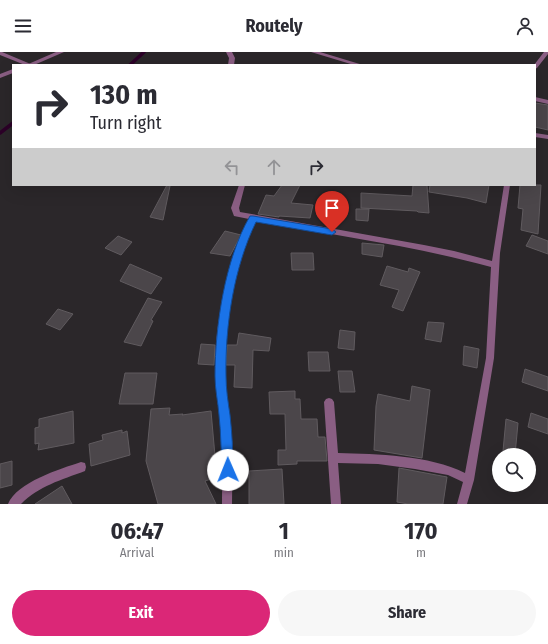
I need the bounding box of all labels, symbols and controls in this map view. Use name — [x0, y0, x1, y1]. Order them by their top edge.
icon: menu — [12, 15, 34, 37]
text: Routely — [245, 15, 303, 37]
icon: person — [514, 15, 536, 37]
text: 130 m — [90, 78, 158, 111]
icon: right — [24, 80, 76, 132]
text: Turn right — [90, 112, 162, 134]
icon: left — [221, 156, 243, 178]
icon: ahead — [263, 156, 285, 178]
icon: right — [305, 156, 327, 178]
pin — [315, 191, 349, 232]
icon: arrive — [321, 197, 343, 219]
map controls — [492, 448, 536, 492]
button: search — [492, 448, 536, 492]
position arrow — [207, 449, 249, 491]
text: 06:47 — [110, 517, 163, 545]
text: 1 — [279, 517, 289, 545]
text: 170 — [404, 517, 438, 545]
text: Arrival — [120, 545, 154, 560]
text: min — [274, 545, 294, 560]
text: m — [416, 545, 426, 560]
button: Exit — [12, 590, 270, 636]
button: Share — [278, 590, 536, 636]

